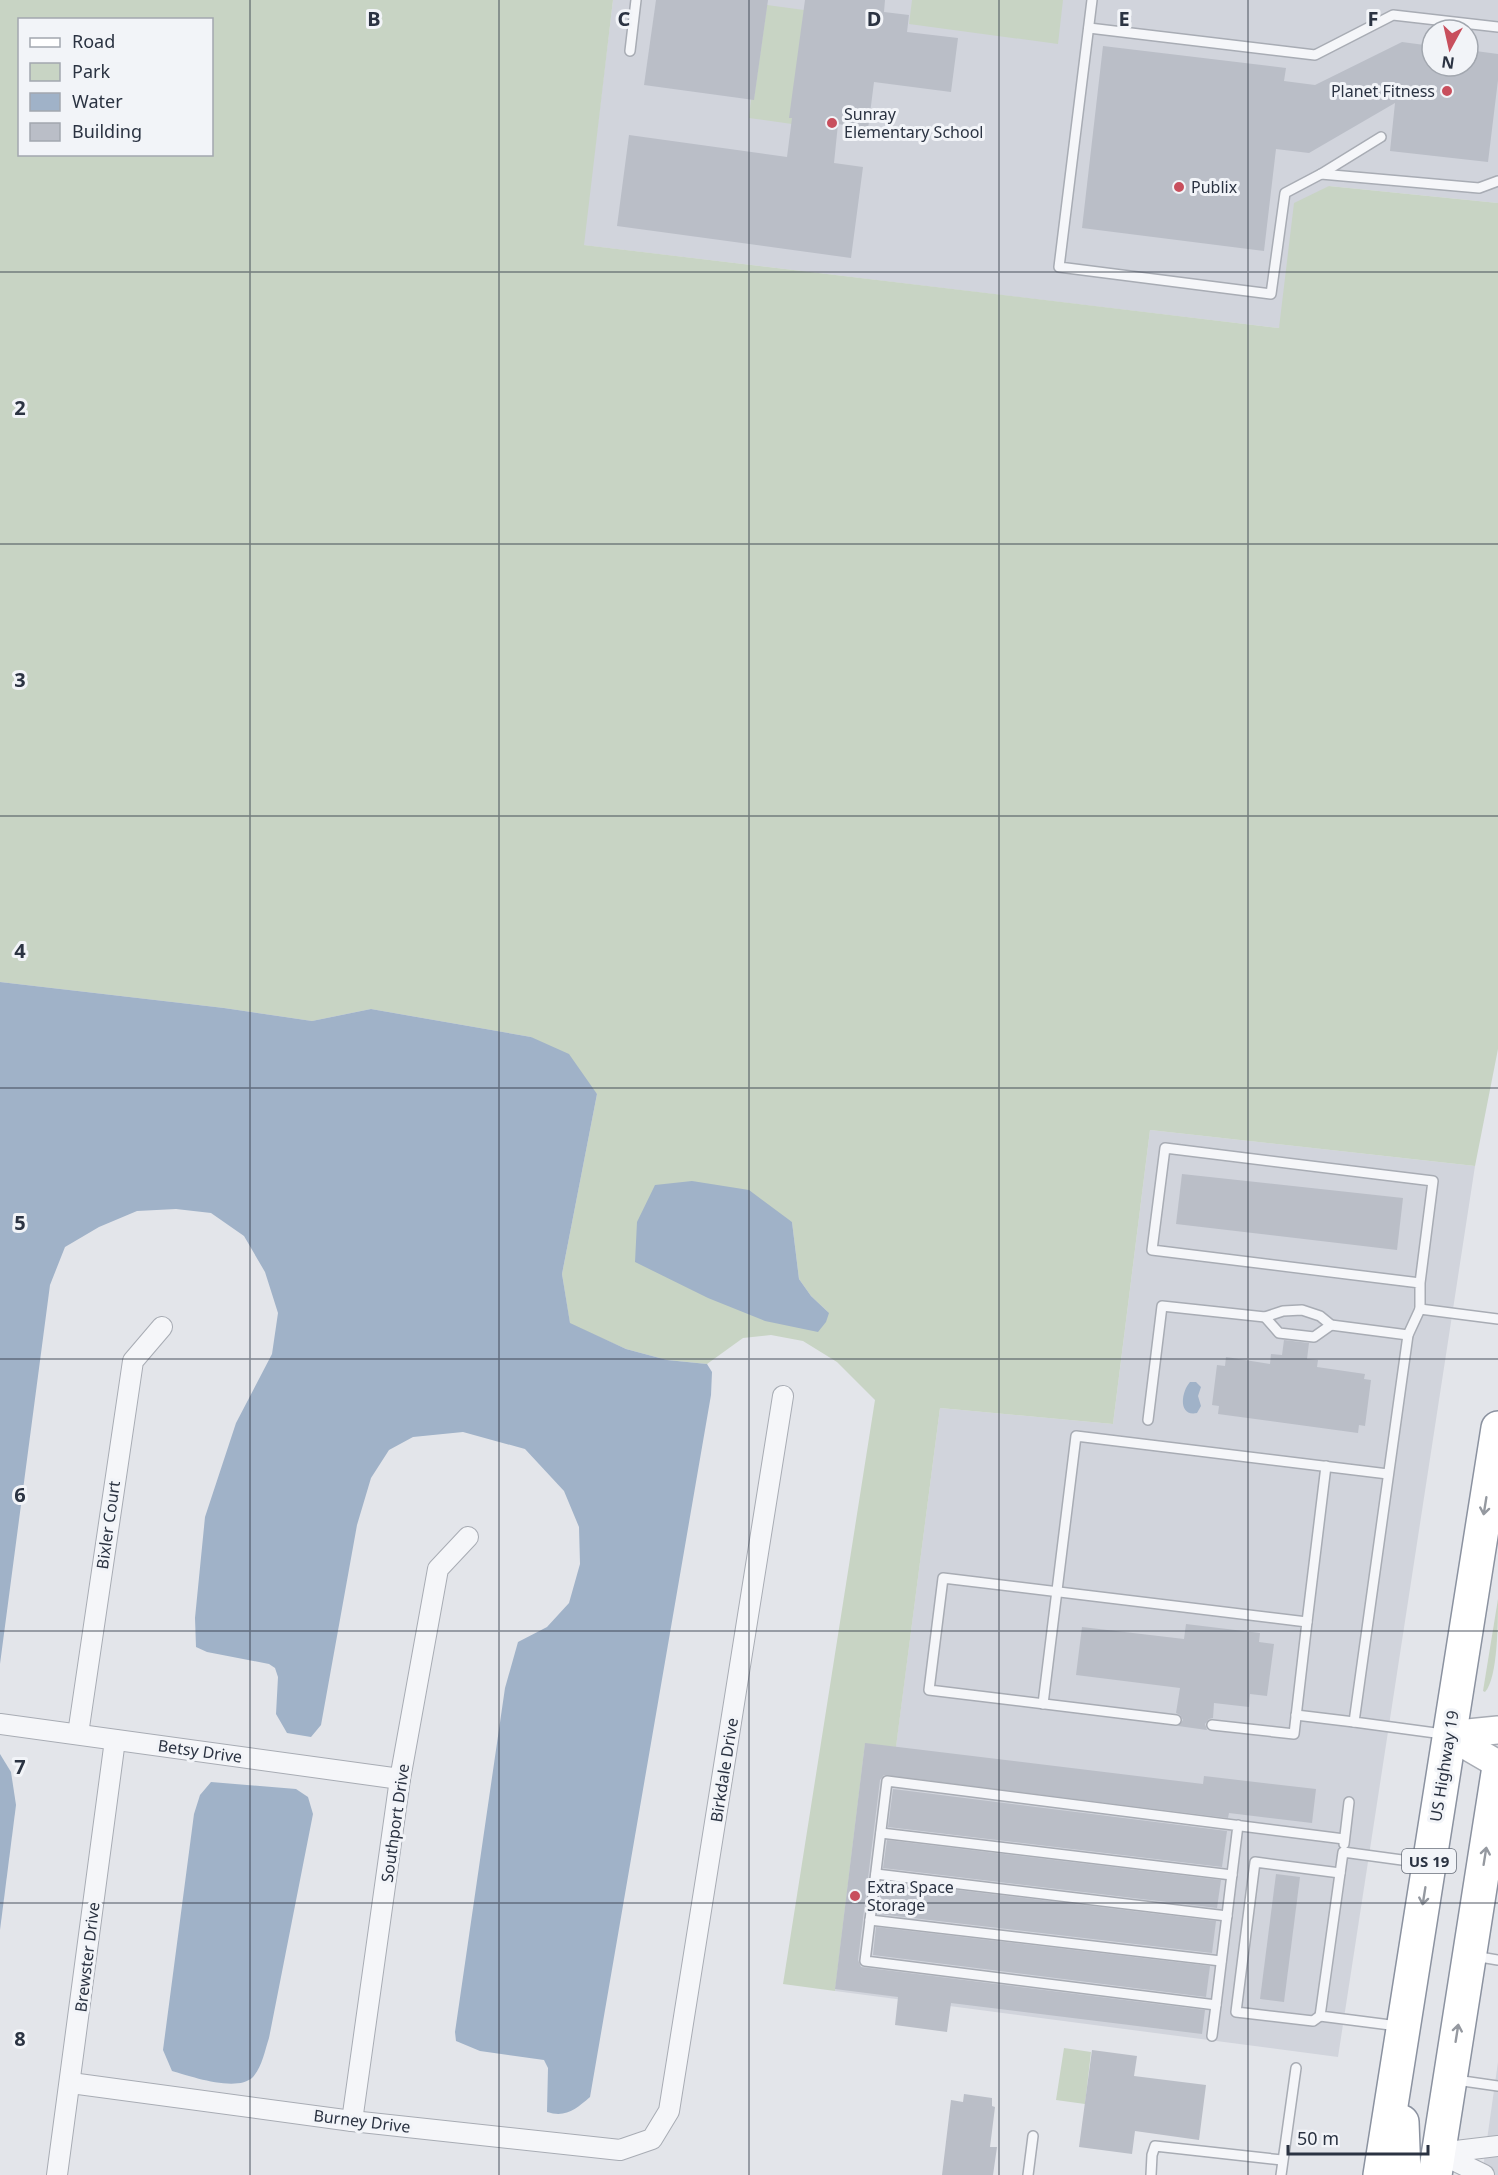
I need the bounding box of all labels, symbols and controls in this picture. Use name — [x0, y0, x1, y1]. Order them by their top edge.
text: B — [367, 5, 381, 32]
text: C — [618, 5, 631, 32]
text: D — [867, 5, 881, 32]
text: E — [1118, 5, 1130, 32]
text: F — [1368, 5, 1378, 32]
legend — [18, 18, 213, 156]
north arrow — [1420, 18, 1480, 78]
text: Road — [72, 29, 115, 53]
text: N — [1440, 51, 1456, 75]
text: Park — [72, 59, 110, 83]
place label: Planet Fitness — [1331, 80, 1435, 102]
marker: Planet Fitness — [1440, 84, 1454, 98]
text: Water — [72, 89, 123, 113]
place label: Sunray Elementary School — [844, 103, 983, 143]
marker: Sunray Elementary School — [825, 116, 839, 130]
text: Building — [72, 119, 142, 143]
place label: Publix — [1191, 176, 1238, 198]
marker: Publix — [1172, 180, 1186, 194]
text: 2 — [14, 394, 26, 421]
text: 3 — [14, 666, 26, 693]
text: 4 — [14, 937, 26, 964]
text: 5 — [14, 1209, 26, 1236]
street label: Bixler Court — [91, 1479, 125, 1571]
text: 6 — [14, 1481, 26, 1508]
one-way arrow — [1480, 1496, 1491, 1515]
street label: US Highway 19 — [1424, 1709, 1464, 1823]
street label: Birkdale Drive — [705, 1716, 743, 1824]
street label: Betsy Drive — [156, 1734, 244, 1768]
text: 7 — [14, 1753, 26, 1780]
street label: Southport Drive — [376, 1762, 414, 1884]
one-way arrow — [1480, 1847, 1491, 1867]
road number: US 19 — [1402, 1849, 1456, 1873]
place label: Extra Space Storage — [867, 1876, 954, 1916]
one-way arrow — [1418, 1886, 1429, 1906]
marker: Extra Space Storage — [848, 1889, 862, 1903]
street label: Brewster Drive — [69, 1901, 105, 2013]
one-way arrow — [1452, 2024, 1463, 2044]
text: 8 — [14, 2025, 26, 2052]
street label: Burney Drive — [312, 2104, 412, 2138]
scale bar — [1288, 2118, 1428, 2156]
text: 50 m — [1297, 2126, 1339, 2150]

